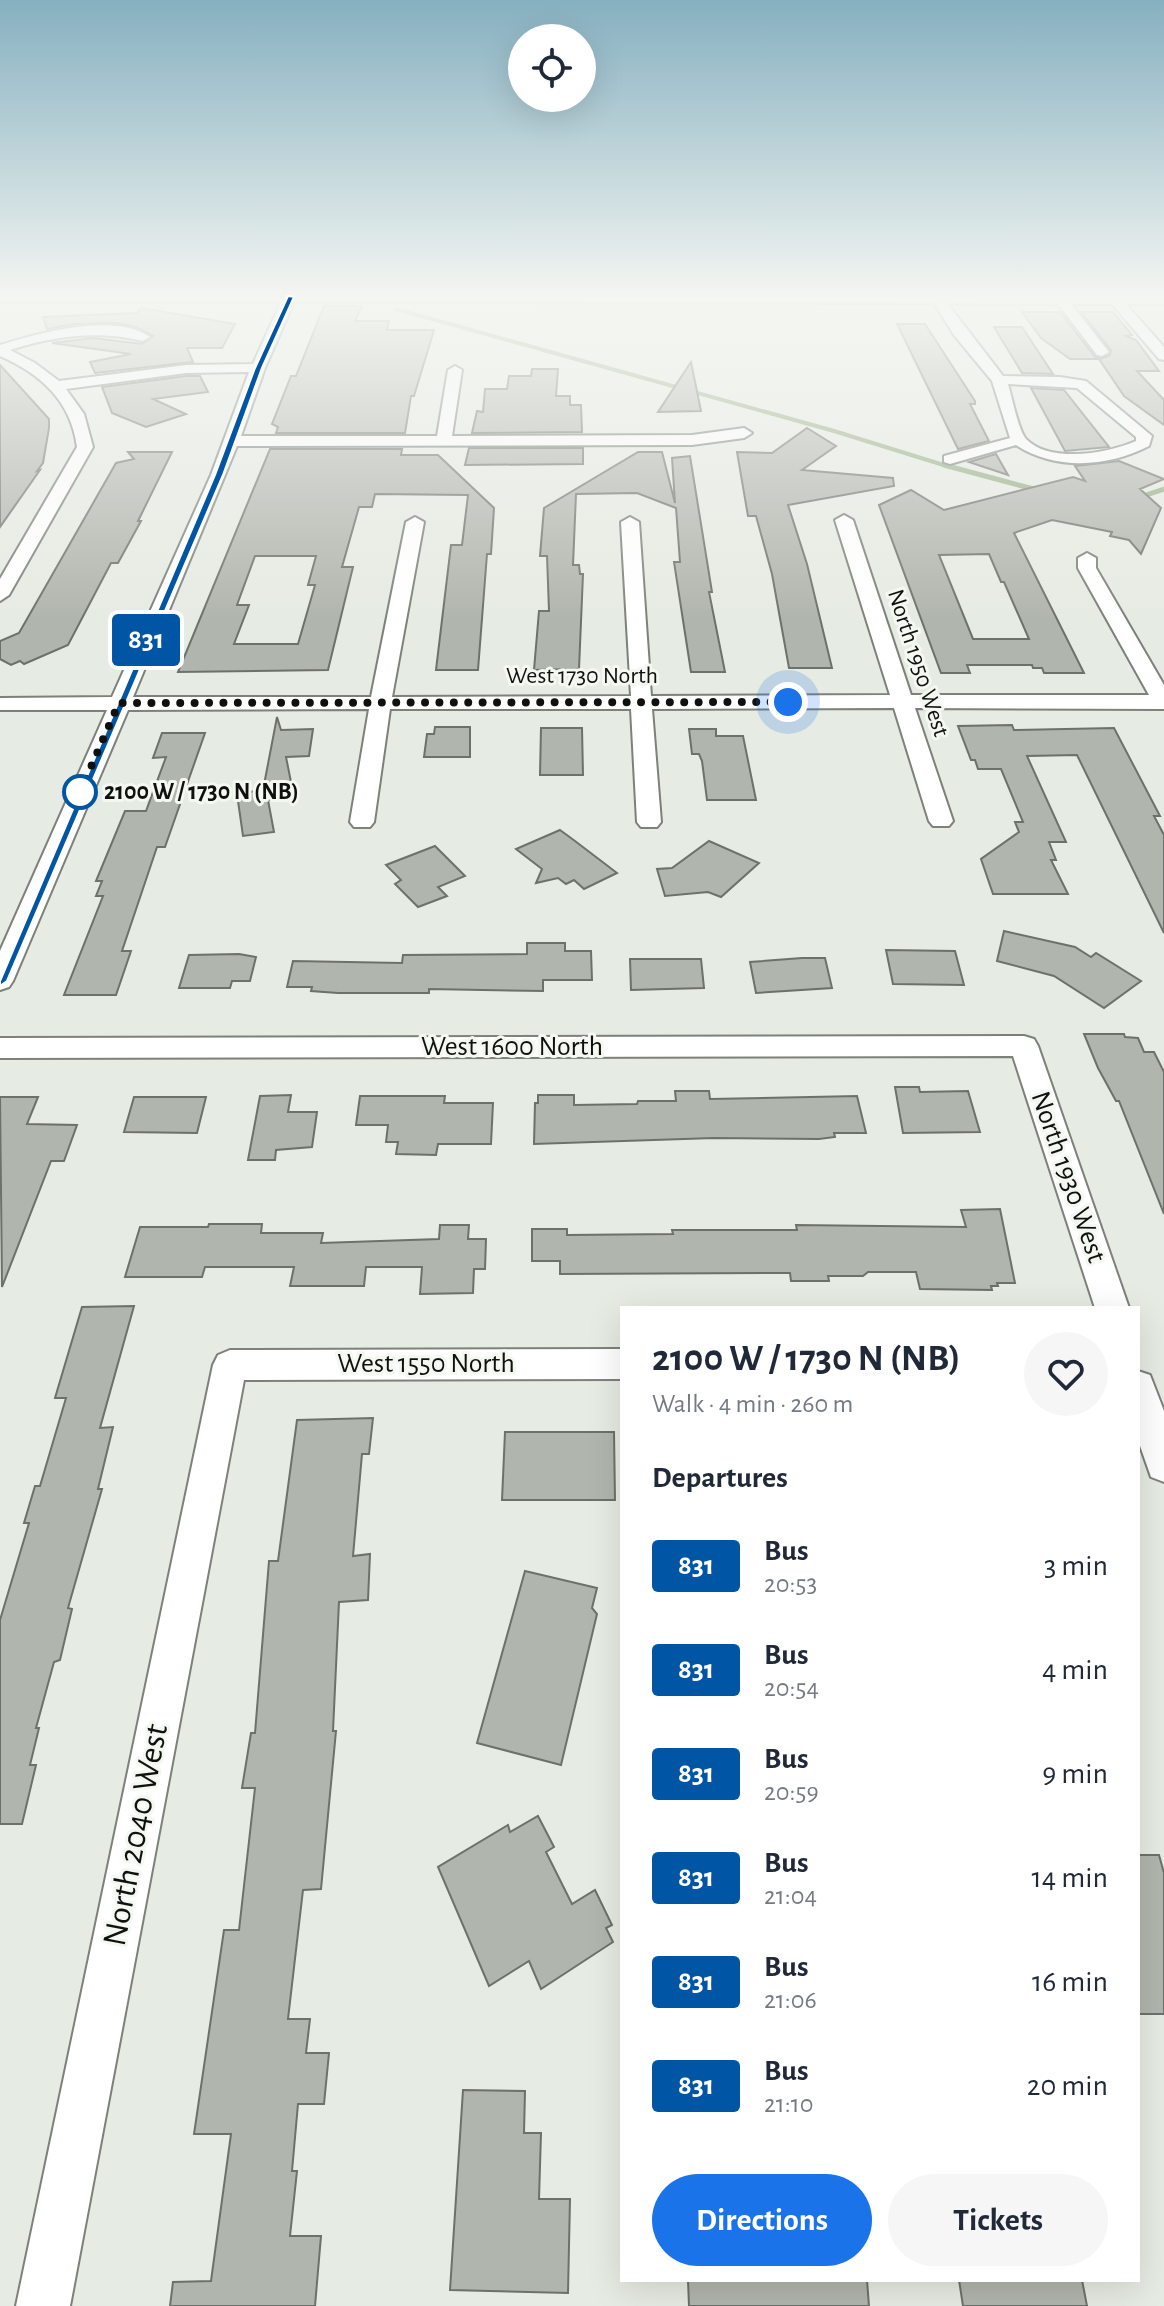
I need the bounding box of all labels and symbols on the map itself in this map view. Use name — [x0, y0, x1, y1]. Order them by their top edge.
street label: North 1950 West — [883, 586, 953, 740]
line badge: 831 — [100, 614, 192, 666]
street label: West 1730 North — [506, 664, 658, 688]
your location — [768, 682, 808, 722]
marker: 2100 W / 1730 N (NB) — [63, 775, 97, 809]
place label: 2100 W / 1730 N (NB) — [104, 780, 299, 804]
street label: West 1600 North — [421, 1033, 603, 1061]
street label: North 1930 West — [1026, 1088, 1110, 1266]
street label: West 1550 North — [337, 1350, 515, 1378]
street label: North 2040 West — [98, 1721, 174, 1949]

